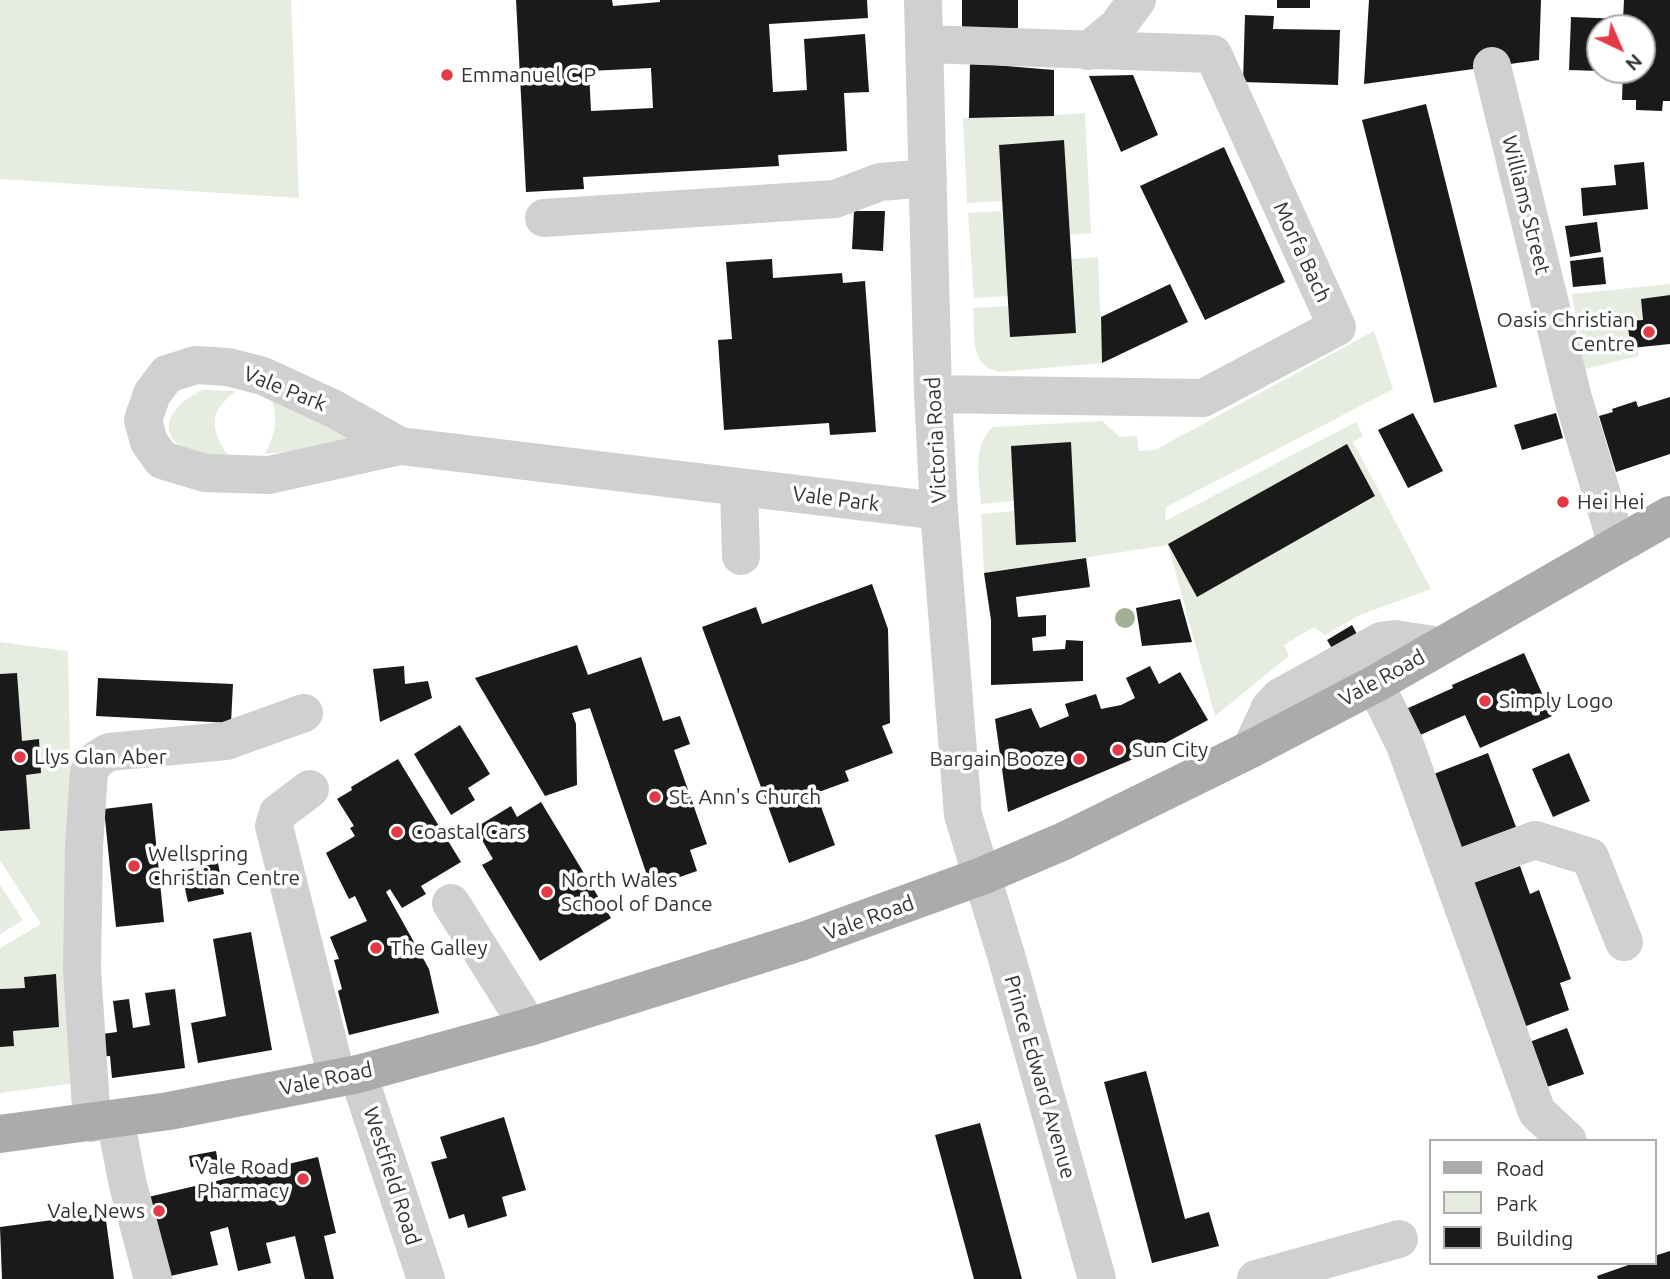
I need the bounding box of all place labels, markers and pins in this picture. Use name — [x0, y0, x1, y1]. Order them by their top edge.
place label: Emmanuel C P — [461, 62, 596, 88]
marker: Emmanuel C P — [439, 67, 455, 83]
place label: Oasis Christian Centre — [1497, 307, 1635, 357]
marker: Oasis Christian Centre — [1641, 324, 1657, 340]
place label: Hei Hei — [1577, 489, 1644, 515]
marker: Hei Hei — [1555, 494, 1571, 510]
place label: Simply Logo — [1499, 688, 1613, 714]
marker: Simply Logo — [1477, 693, 1493, 709]
place label: Sun City — [1132, 737, 1208, 763]
marker: Sun City — [1110, 742, 1126, 758]
place label: Llys Glan Aber — [34, 744, 167, 770]
place label: Bargain Booze — [929, 746, 1065, 772]
marker: Llys Glan Aber — [12, 749, 28, 765]
marker: Bargain Booze — [1071, 751, 1087, 767]
place label: St. Ann's Church — [669, 784, 821, 810]
marker: St. Ann's Church — [647, 789, 663, 805]
place label: Coastal Cars — [411, 819, 526, 845]
marker: Coastal Cars — [389, 824, 405, 840]
place label: Wellspring Christian Centre — [148, 841, 300, 891]
marker: Wellspring Christian Centre — [126, 858, 142, 874]
place label: North Wales School of Dance — [561, 867, 713, 917]
marker: North Wales School of Dance — [539, 884, 555, 900]
place label: The Galley — [390, 935, 488, 961]
marker: The Galley — [368, 940, 384, 956]
place label: Vale Road Pharmacy — [195, 1154, 289, 1204]
marker: Vale Road Pharmacy — [295, 1171, 311, 1187]
place label: Vale News — [47, 1198, 145, 1224]
marker: Vale News — [151, 1203, 167, 1219]

